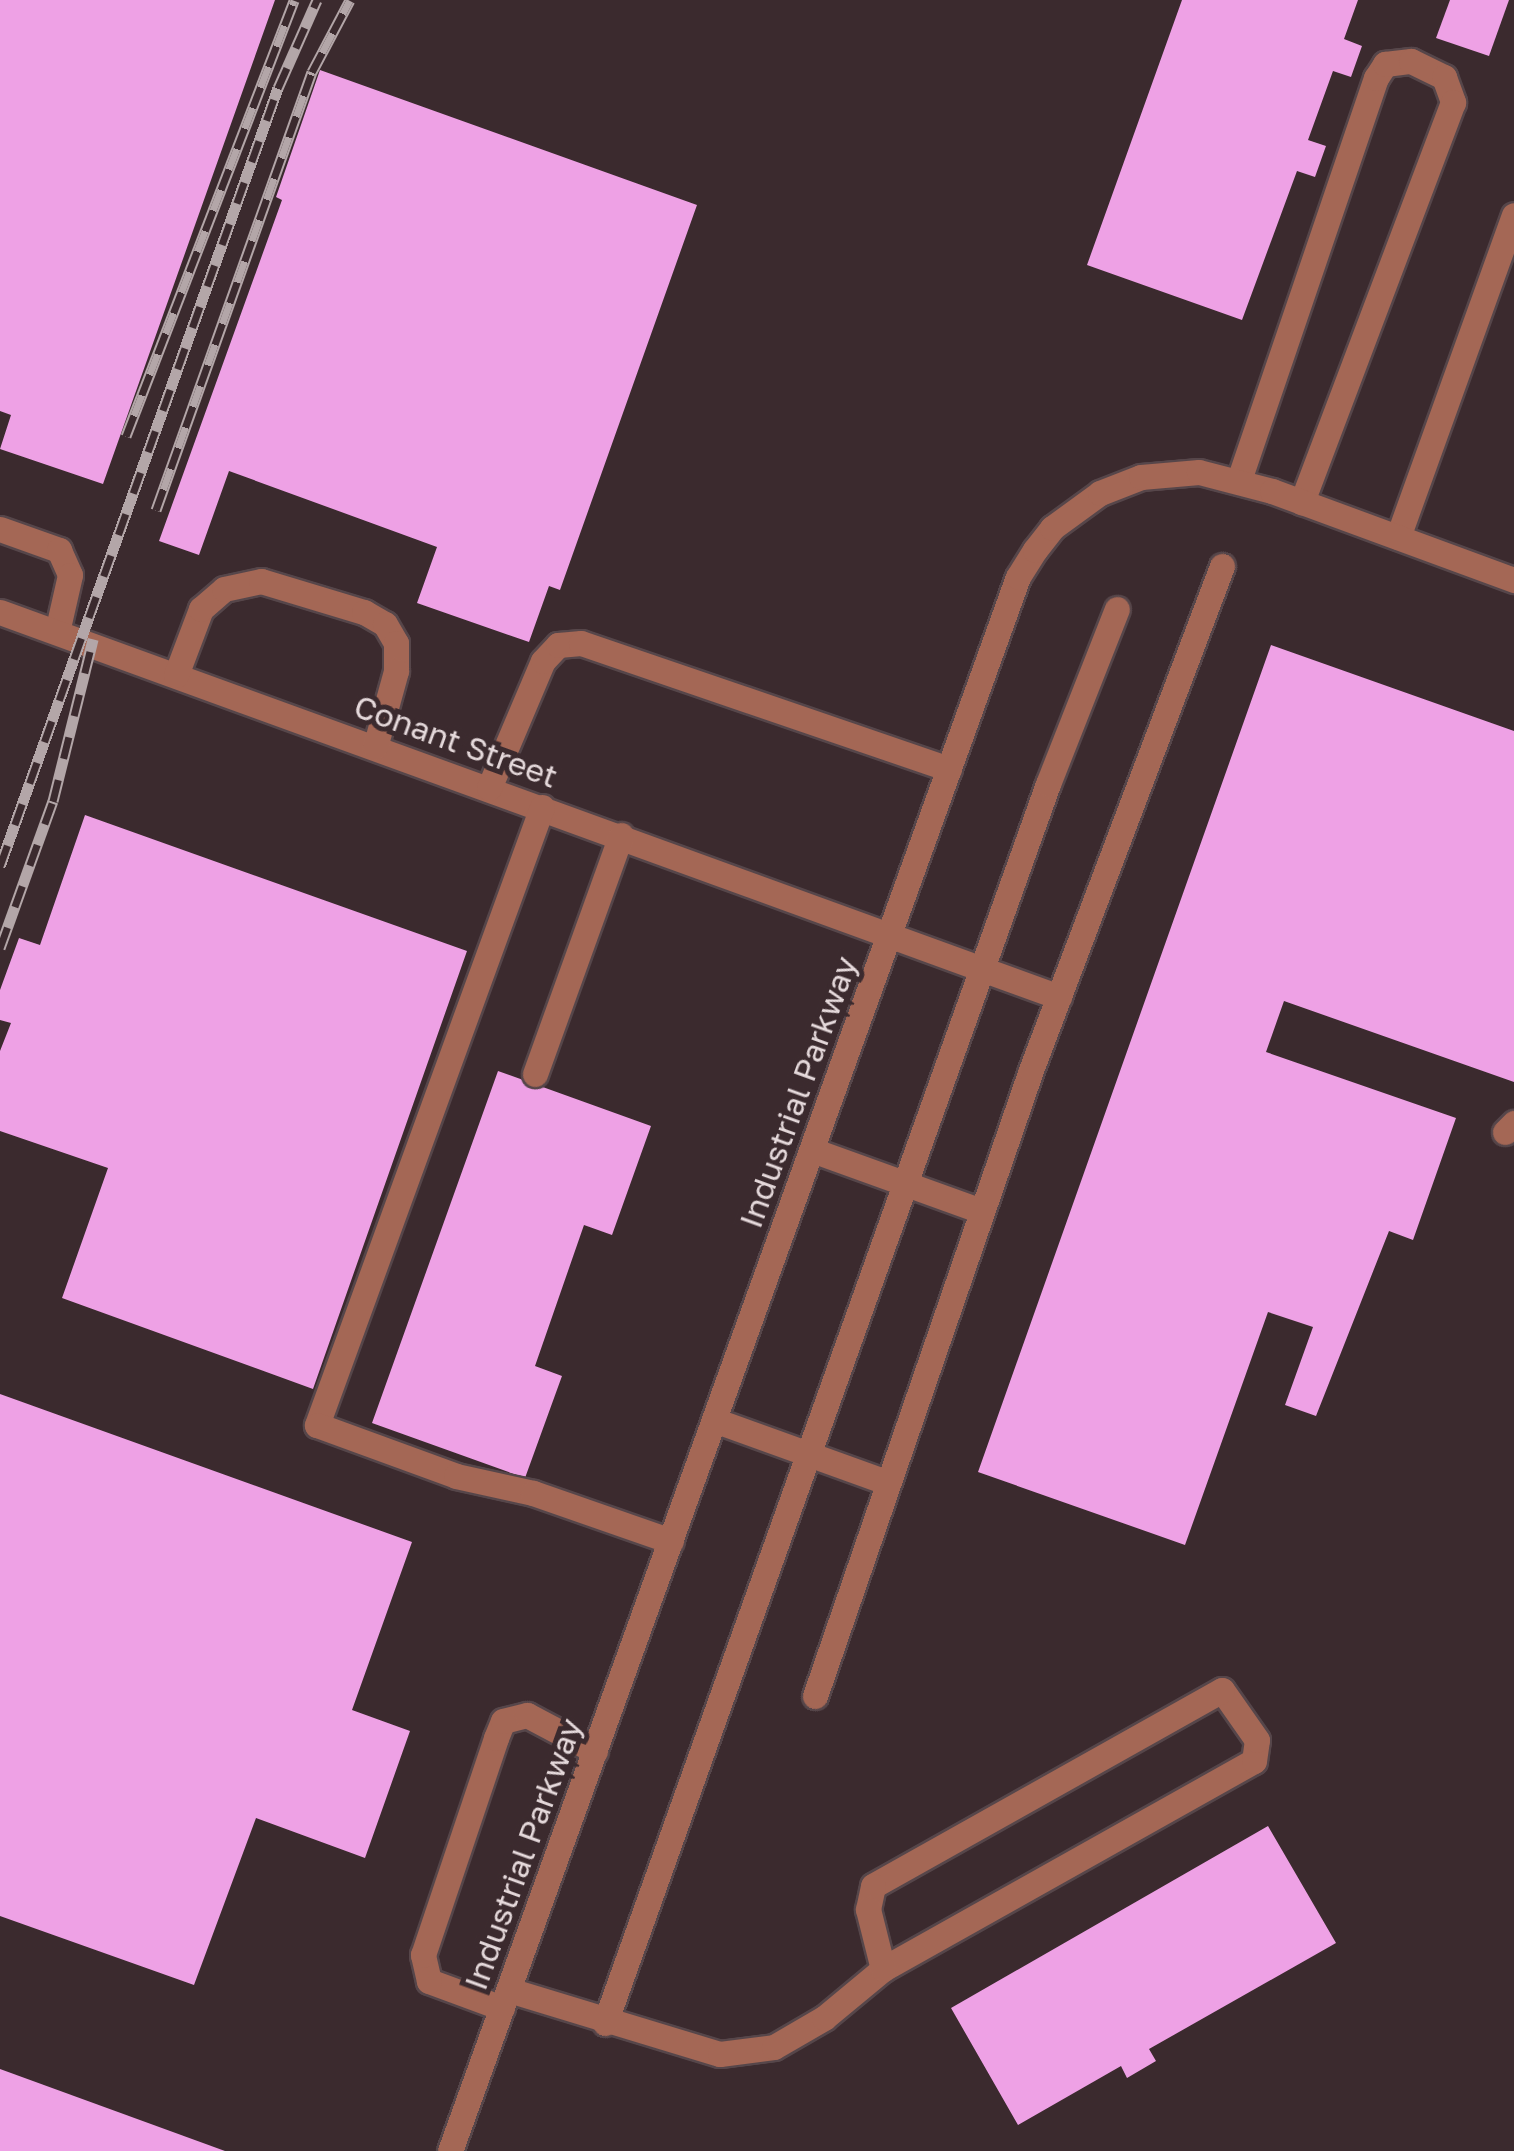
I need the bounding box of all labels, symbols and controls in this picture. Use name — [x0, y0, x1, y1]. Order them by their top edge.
street label: Conant Street — [349, 686, 563, 796]
street label: Industrial Parkway — [731, 951, 865, 1233]
street label: Industrial Parkway — [456, 1713, 590, 1995]

